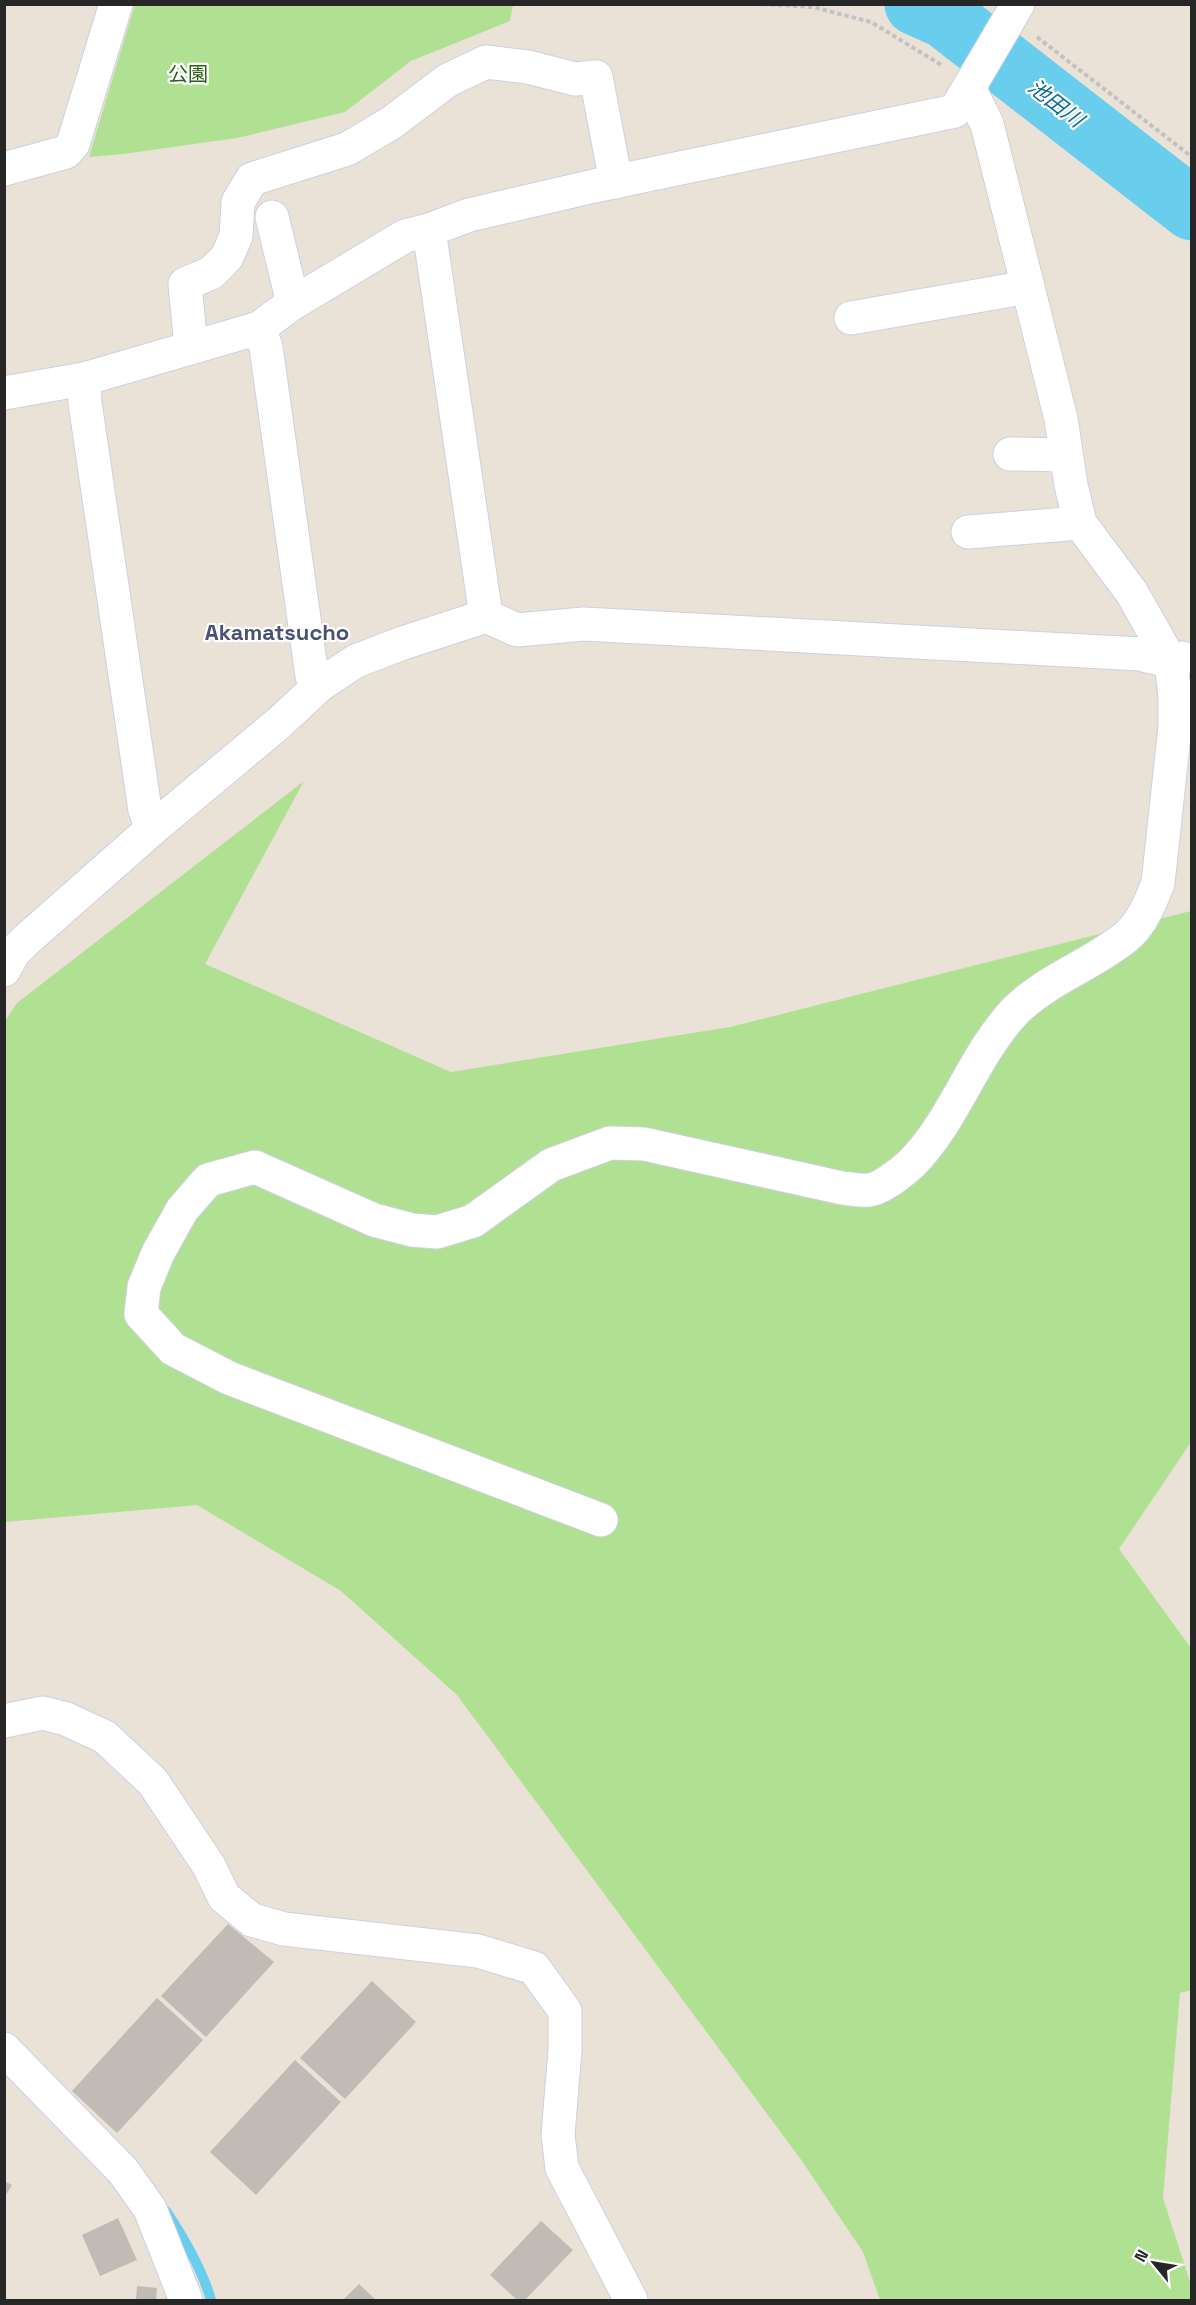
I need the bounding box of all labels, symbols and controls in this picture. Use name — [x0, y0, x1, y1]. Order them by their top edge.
park label: 公園 — [168, 61, 208, 87]
water label: 池田川 — [1023, 73, 1091, 134]
district label: Akamatsucho — [205, 618, 349, 646]
north arrow — [1124, 2233, 1184, 2293]
text: N — [1130, 2246, 1153, 2266]

